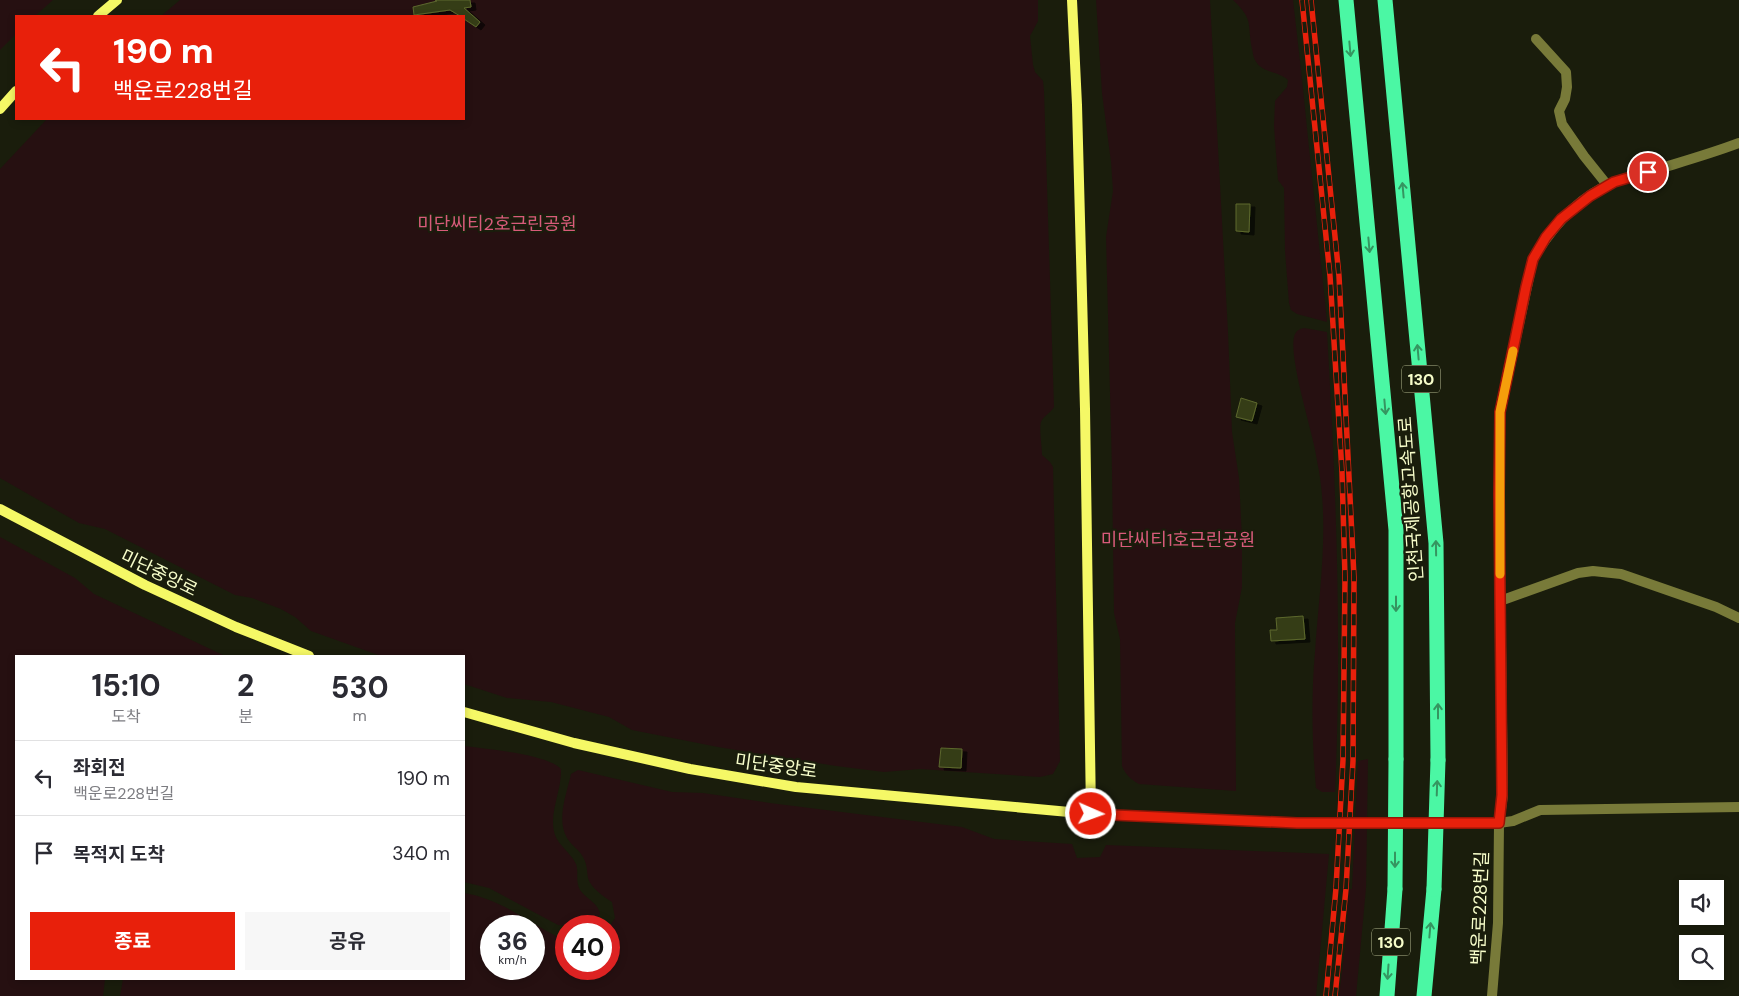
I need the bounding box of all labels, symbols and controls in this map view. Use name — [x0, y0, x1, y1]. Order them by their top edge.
text: 190 m — [113, 28, 214, 74]
icon: left — [30, 35, 95, 100]
one-way arrow — [1346, 40, 1355, 56]
text: 백운로228번길 — [113, 76, 253, 105]
pin — [1627, 151, 1669, 193]
icon: arrive — [1634, 158, 1662, 186]
one-way arrow — [1398, 182, 1408, 198]
park label: 미단씨티2호근린공원 — [417, 212, 577, 236]
one-way arrow — [1364, 237, 1374, 253]
one-way arrow — [1413, 344, 1423, 360]
road number: 130 — [1402, 366, 1440, 392]
one-way arrow — [1380, 399, 1390, 415]
street label: 인천국제공항고속도로 — [1393, 416, 1429, 582]
park label: 미단씨티1호근린공원 — [1101, 528, 1255, 552]
one-way arrow — [1431, 541, 1441, 557]
street label: 미단중앙로 — [117, 544, 201, 602]
one-way arrow — [1391, 596, 1401, 612]
text: 15:10 — [91, 666, 161, 705]
text: 2 — [237, 666, 254, 705]
text: 530 — [331, 668, 389, 707]
one-way arrow — [1433, 703, 1443, 720]
text: m — [353, 705, 367, 726]
text: 도착 — [111, 706, 141, 727]
text: 분 — [238, 706, 253, 727]
street label: 미단중앙로 — [733, 748, 819, 784]
text: 좌회전 — [73, 755, 125, 780]
icon: left — [30, 764, 58, 792]
text: 190 m — [397, 766, 450, 791]
one-way arrow — [1432, 780, 1442, 796]
text: 백운로228번길 — [73, 783, 175, 804]
position arrow — [1064, 787, 1116, 839]
icon: arrive — [30, 839, 58, 867]
text: 340 m — [392, 841, 450, 866]
text: 목적지 도착 — [73, 842, 165, 867]
street label: 백운로228번길 — [1466, 851, 1494, 965]
one-way arrow — [1390, 852, 1400, 868]
map controls — [1679, 880, 1724, 980]
button: sound — [1679, 880, 1724, 925]
button: 종료 — [30, 912, 235, 970]
button: 공유 — [245, 912, 450, 970]
speed limit sign: 40 — [555, 915, 620, 980]
one-way arrow — [1426, 922, 1435, 938]
text: 36 — [497, 925, 528, 958]
road number: 130 — [1372, 929, 1410, 956]
button: search — [1679, 935, 1724, 980]
text: km/h — [498, 952, 527, 968]
one-way arrow — [1384, 964, 1393, 980]

